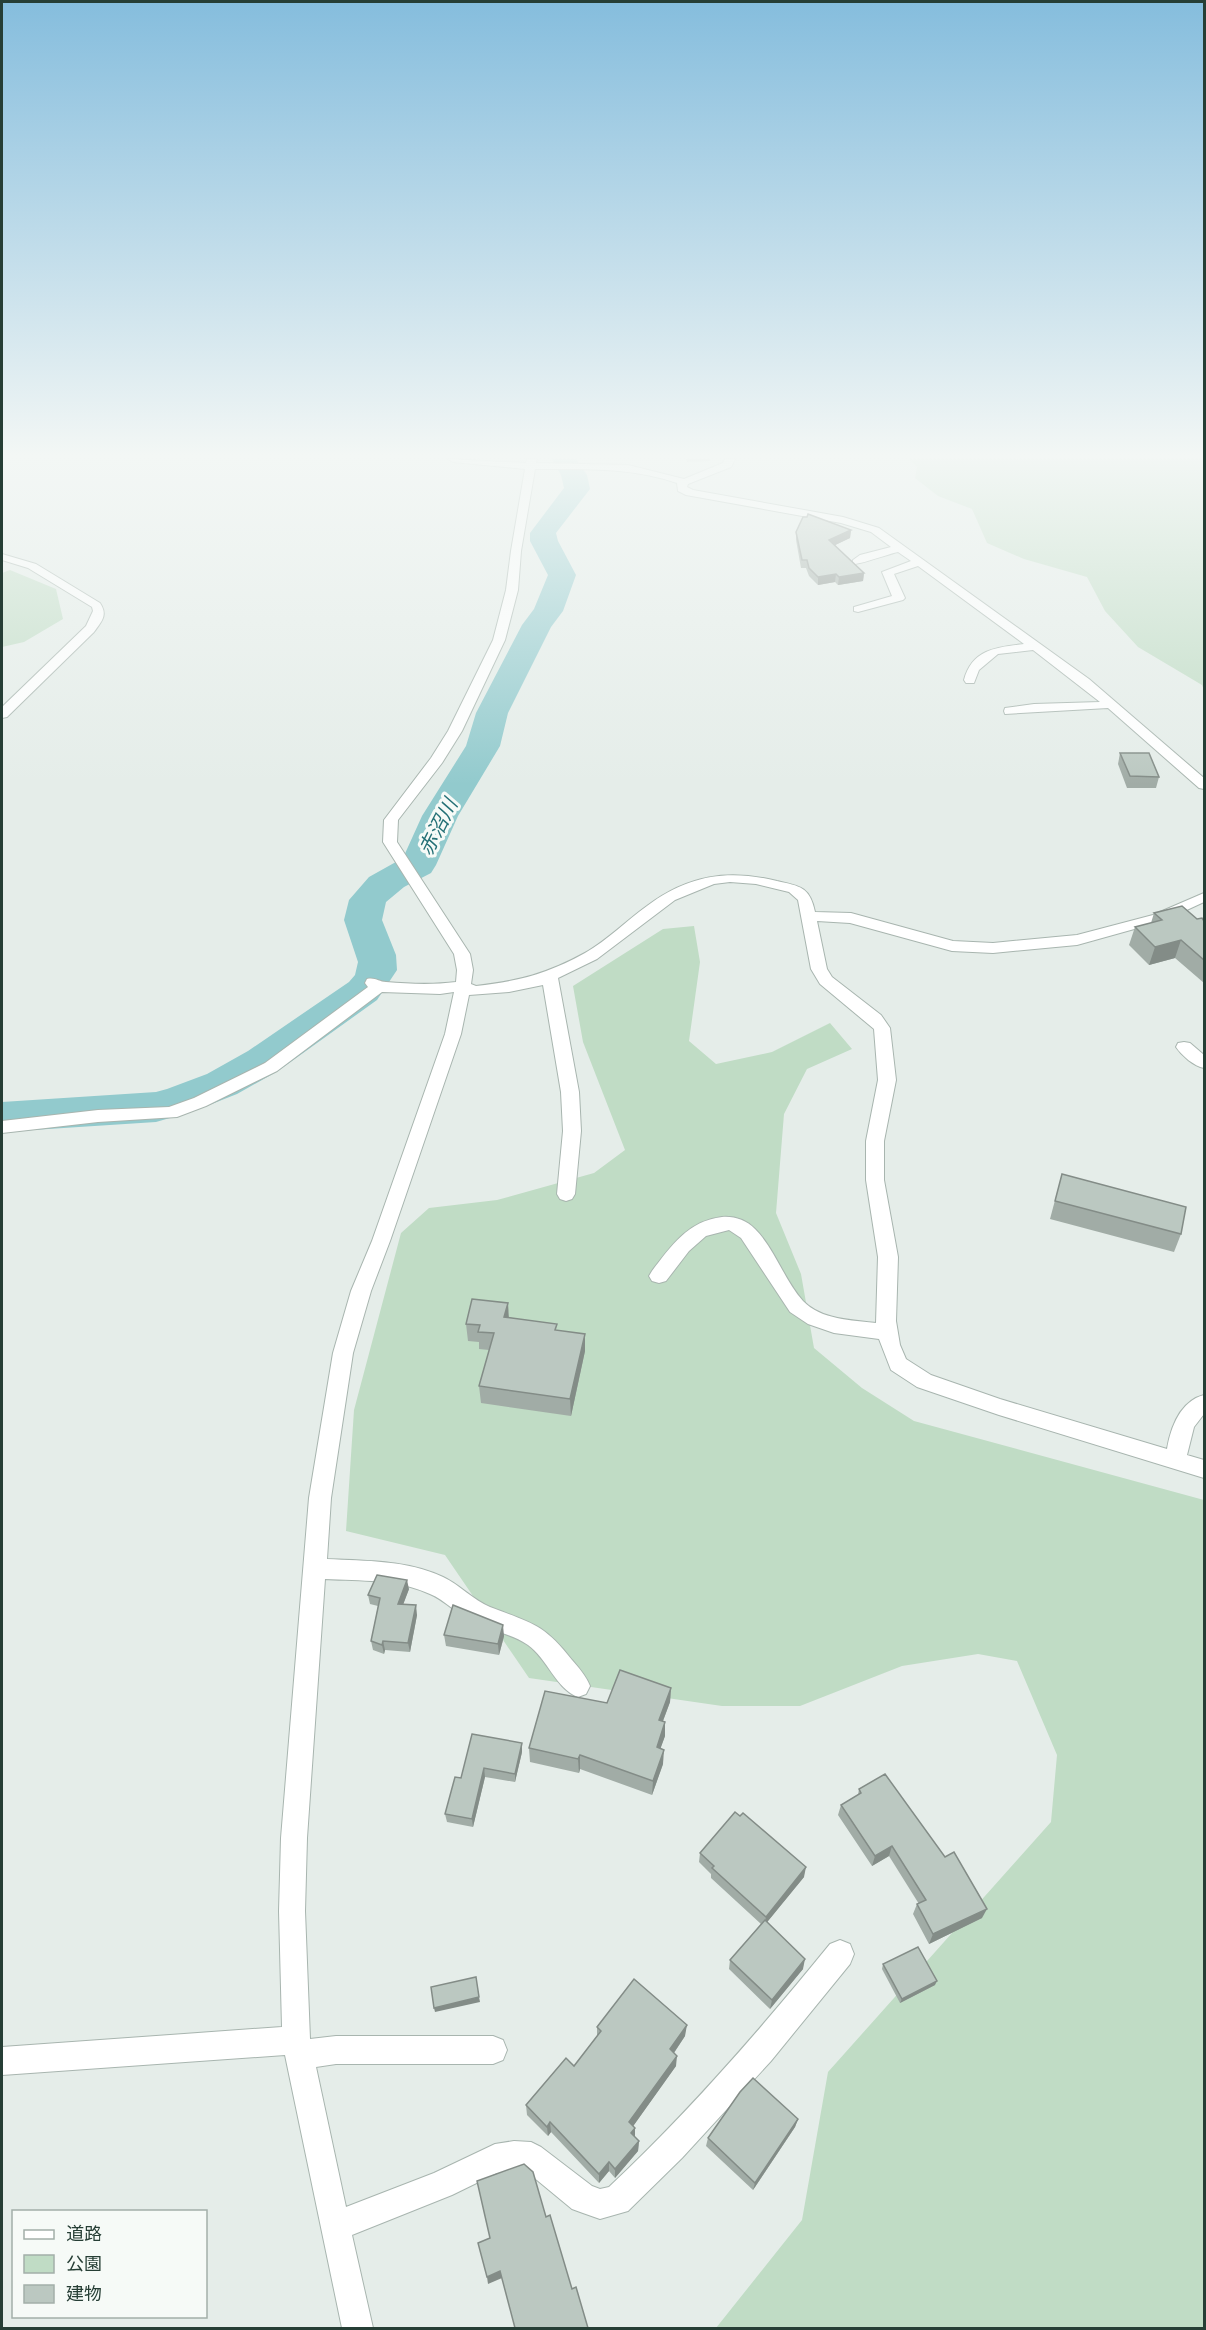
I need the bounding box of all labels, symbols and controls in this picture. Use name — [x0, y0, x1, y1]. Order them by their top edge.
water label: 赤沼川 — [413, 793, 464, 860]
legend — [12, 2210, 207, 2318]
text: 道路 — [66, 2222, 102, 2245]
text: 公園 — [66, 2252, 102, 2275]
text: 建物 — [66, 2282, 102, 2305]

